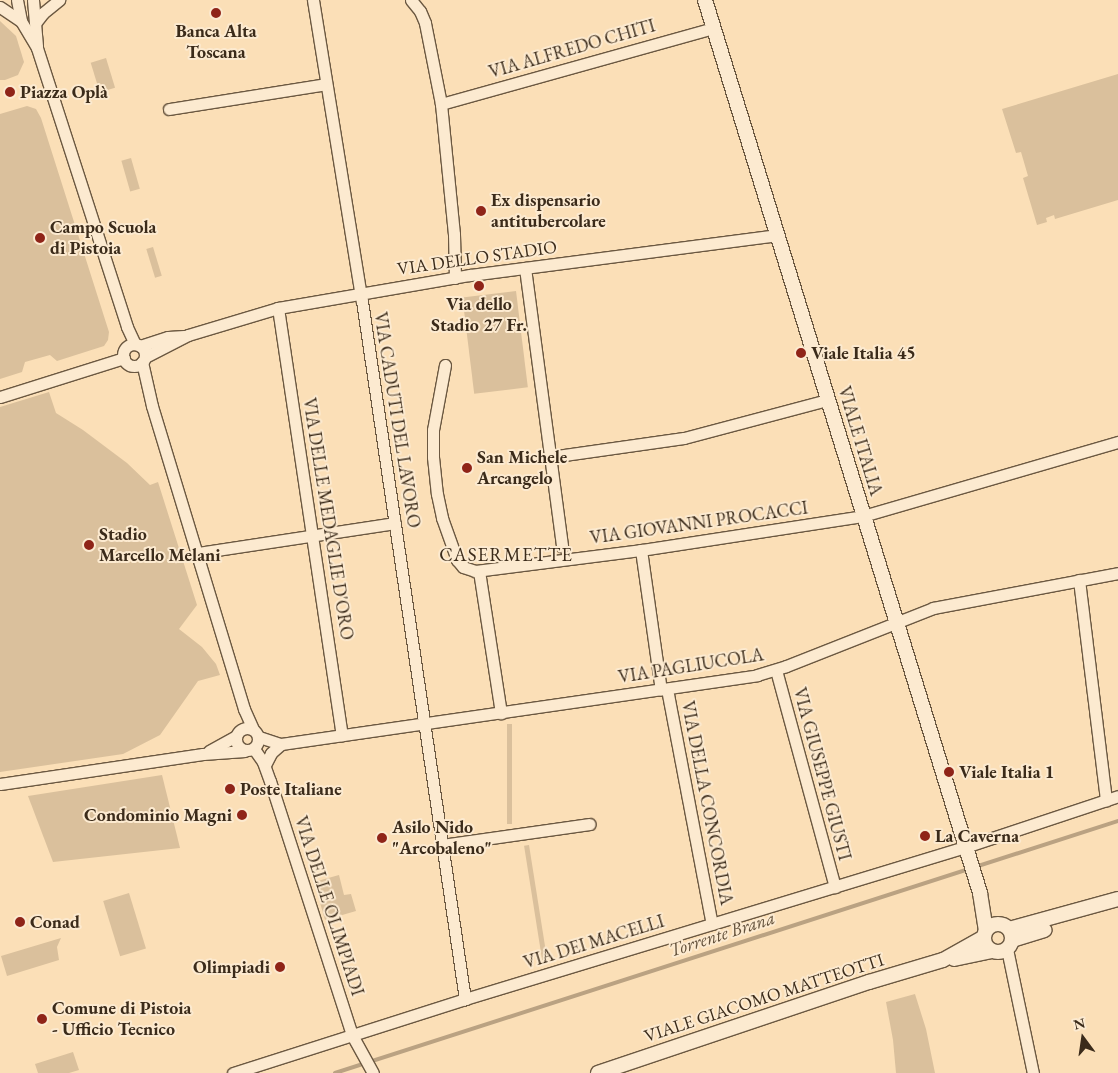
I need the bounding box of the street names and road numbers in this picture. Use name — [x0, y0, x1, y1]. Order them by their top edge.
street label: VIA ALFREDO CHITI — [486, 15, 658, 83]
street label: VIA DELLO STADIO — [396, 236, 558, 280]
street label: VIA CADUTI DEL LAVORO — [369, 311, 425, 529]
street label: VIALE ITALIA — [833, 384, 887, 498]
street label: VIA DELLE MEDAGLIE D'ORO — [298, 396, 358, 642]
street label: VIA GIOVANNI PROCACCI — [589, 497, 809, 549]
street label: VIA PAGLIUCOLA — [617, 644, 765, 688]
street label: VIA GIUSEPPE GIUSTI — [789, 685, 855, 863]
street label: VIA DELLA CONCORDIA — [677, 699, 737, 907]
street label: VIA DELLE OLIMPIADI — [290, 813, 368, 999]
street label: VIA DEI MACELLI — [521, 910, 667, 974]
street label: VIALE GIACOMO MATTEOTTI — [641, 949, 887, 1047]

